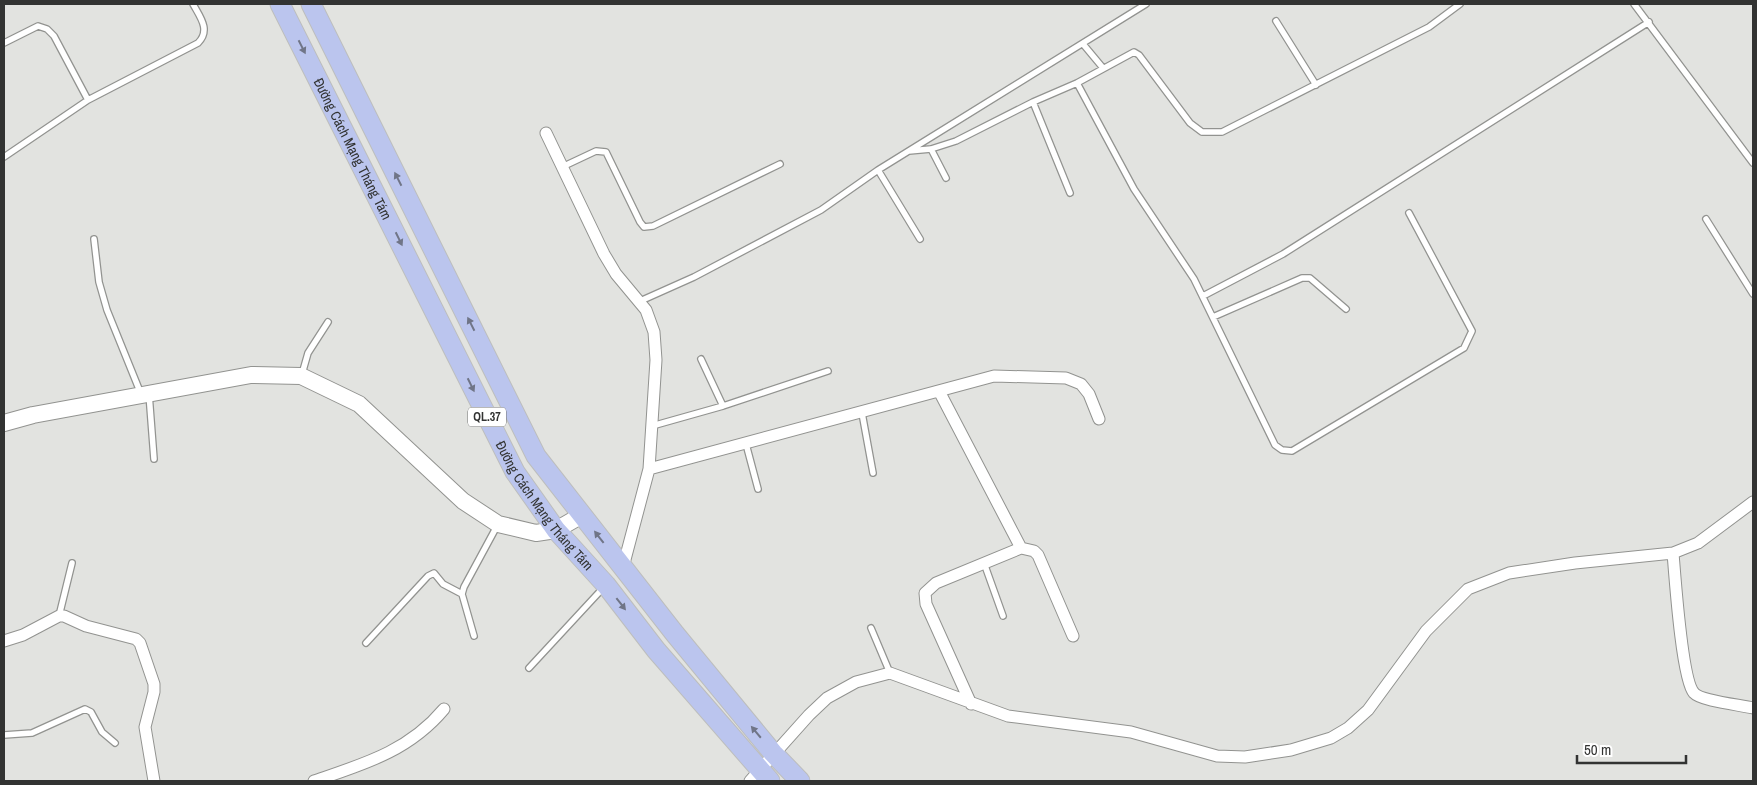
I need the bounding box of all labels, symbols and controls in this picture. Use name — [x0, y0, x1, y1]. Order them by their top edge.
one-way arrow — [298, 40, 306, 54]
street label: Đường Cách Mạng Tháng Tám — [310, 75, 396, 223]
one-way arrow — [394, 172, 402, 186]
one-way arrow — [395, 232, 403, 246]
one-way arrow — [466, 317, 474, 331]
one-way arrow — [467, 377, 475, 392]
road number: QL.37 — [468, 408, 506, 427]
street label: Đường Cách Mạng Tháng Tám — [492, 438, 597, 574]
one-way arrow — [594, 531, 605, 544]
one-way arrow — [615, 598, 626, 611]
one-way arrow — [751, 726, 762, 738]
scale bar — [1577, 732, 1686, 764]
text: 50 m — [1584, 739, 1611, 760]

